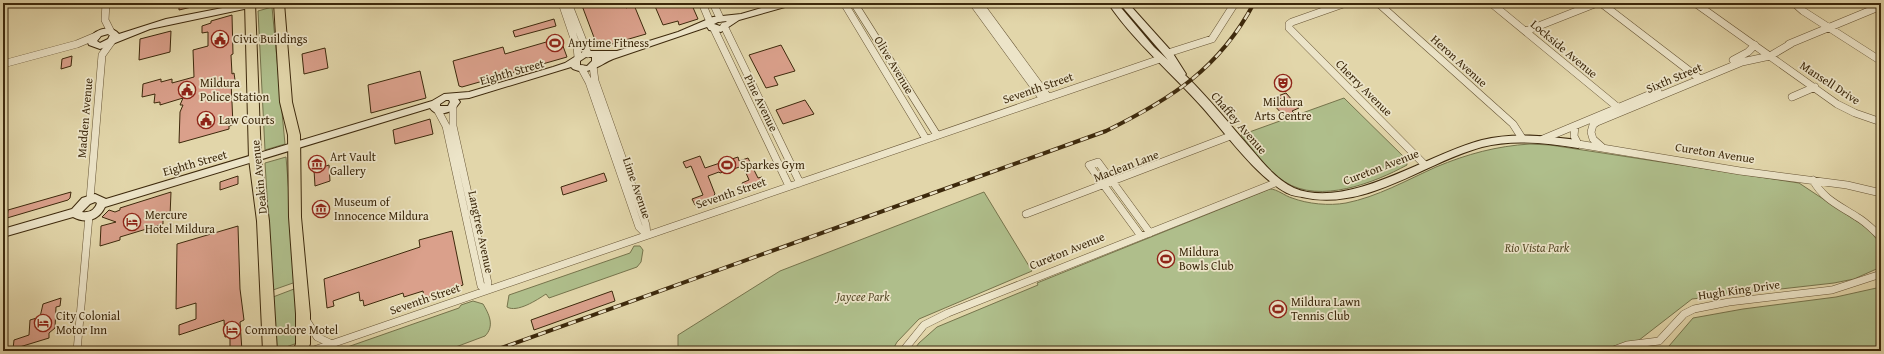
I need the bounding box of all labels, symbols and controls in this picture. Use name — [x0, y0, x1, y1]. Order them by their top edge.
street label: Lockside Avenue — [1527, 15, 1602, 82]
public building icon: Civic Buildings — [210, 29, 230, 49]
place label: Civic Buildings — [233, 30, 308, 47]
street label: Heron Avenue — [1427, 31, 1492, 91]
sports icon: Anytime Fitness — [545, 33, 565, 53]
street label: Olive Avenue — [870, 33, 919, 97]
place label: Anytime Fitness — [568, 34, 649, 51]
street label: Eighth Street — [478, 54, 547, 89]
street label: Cherry Avenue — [1332, 55, 1397, 120]
street label: Mansell Drive — [1797, 57, 1864, 109]
street label: Sixth Street — [1643, 58, 1705, 97]
street label: Seventh Street — [1000, 67, 1076, 108]
street label: Pine Avenue — [740, 71, 783, 135]
theatre icon: Mildura Arts Centre — [1273, 73, 1293, 93]
place label: Mildura Police Station — [200, 74, 269, 105]
street label: Madden Avenue — [73, 77, 96, 159]
public building icon: Mildura Police Station — [177, 80, 197, 100]
street label: Chaffey Avenue — [1207, 88, 1272, 158]
place label: Mildura Arts Centre — [1254, 93, 1312, 124]
public building icon: Law Courts — [196, 110, 216, 130]
place label: Law Courts — [219, 111, 275, 128]
street label: Cureton Avenue — [1674, 138, 1756, 167]
street label: Deakin Avenue — [246, 139, 271, 215]
street label: Cureton Avenue — [1340, 144, 1422, 189]
street label: Eighth Street — [161, 145, 230, 180]
street label: Maclean Lane — [1091, 145, 1161, 186]
place label: Art Vault Gallery — [330, 148, 377, 179]
museum icon: Art Vault Gallery — [307, 154, 327, 174]
street label: Lime Avenue — [619, 155, 656, 221]
sports icon: Sparkes Gym — [717, 155, 737, 175]
place label: Sparkes Gym — [740, 156, 805, 173]
street label: Seventh Street — [693, 172, 769, 213]
street label: Langtree Avenue — [464, 189, 499, 275]
place label: Museum of Innocence Mildura — [334, 193, 429, 224]
museum icon: Museum of Innocence Mildura — [311, 199, 331, 219]
place label: Mercure Hotel Mildura — [145, 206, 215, 237]
hotel icon: Mercure Hotel Mildura — [122, 212, 142, 232]
street label: Cureton Avenue — [1027, 228, 1107, 273]
park label: Rio Vista Park — [1504, 239, 1570, 256]
place label: Mildura Bowls Club — [1179, 243, 1234, 274]
sports icon: Mildura Bowls Club — [1156, 249, 1176, 269]
street label: Hugh King Drive — [1697, 275, 1781, 304]
street label: Seventh Street — [387, 278, 463, 319]
park label: Jaycee Park — [835, 288, 890, 305]
place label: Mildura Lawn Tennis Club — [1291, 293, 1360, 324]
sports icon: Mildura Lawn Tennis Club — [1268, 299, 1288, 319]
place label: City Colonial Motor Inn — [56, 307, 121, 338]
hotel icon: City Colonial Motor Inn — [33, 313, 53, 333]
hotel icon: Commodore Motel — [222, 320, 242, 340]
place label: Commodore Motel — [245, 321, 339, 338]

